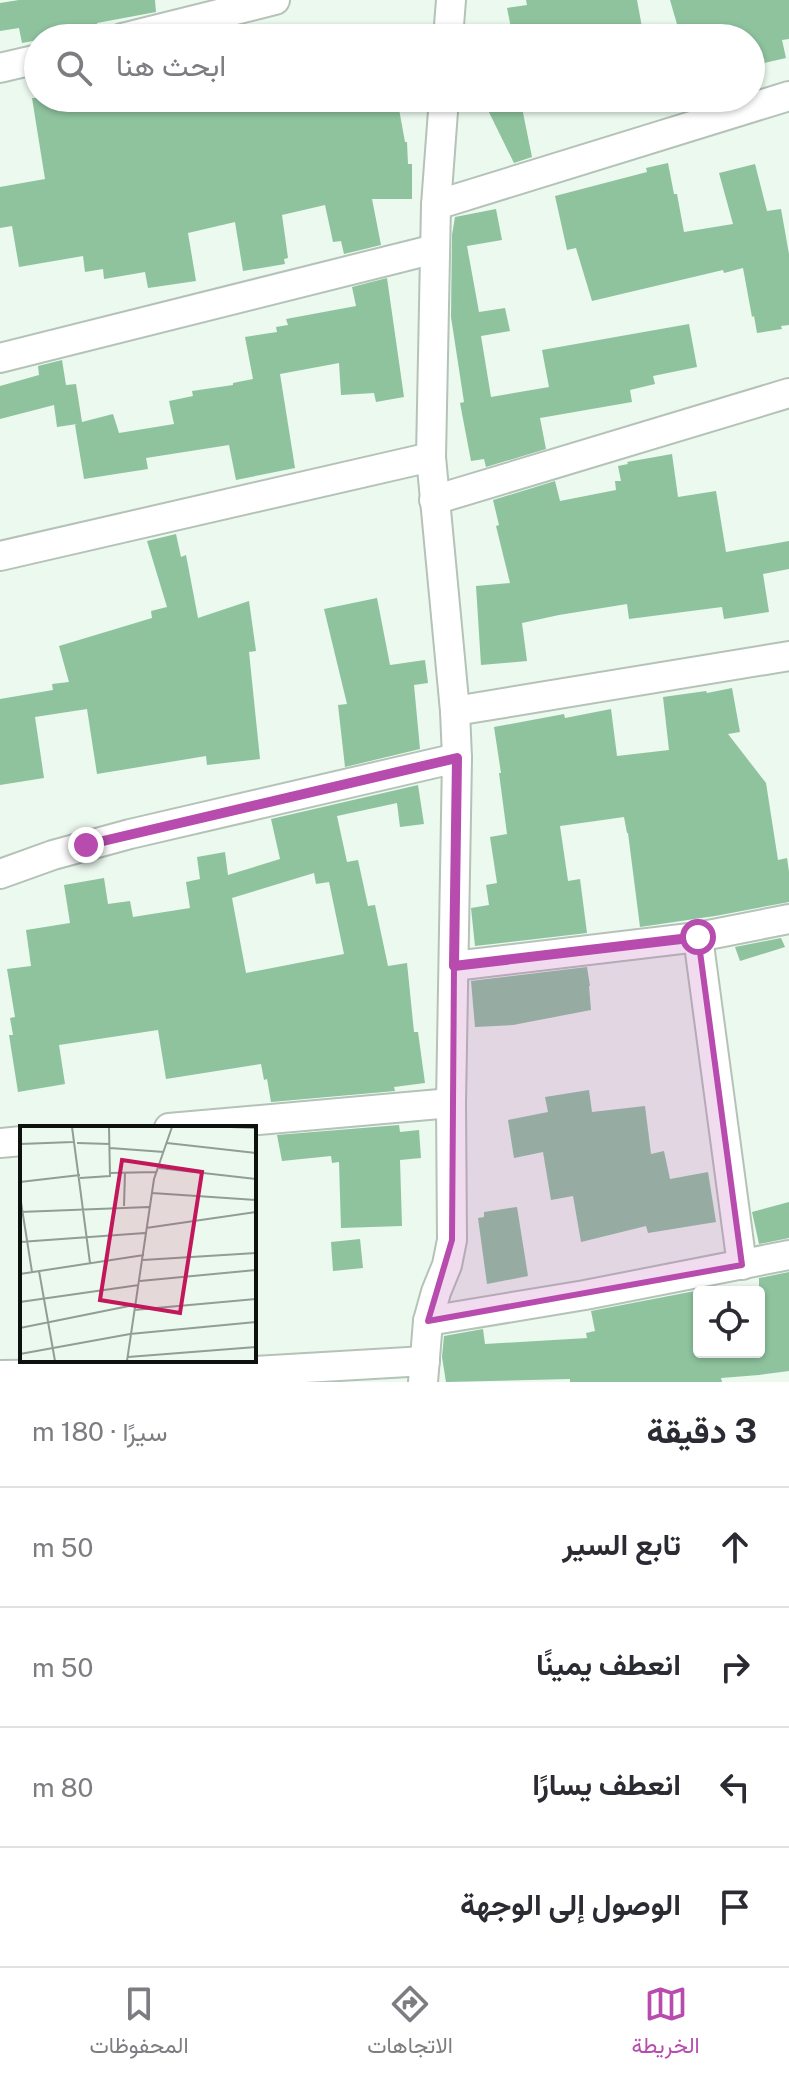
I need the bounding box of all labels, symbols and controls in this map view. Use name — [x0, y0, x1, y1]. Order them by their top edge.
search box — [24, 24, 765, 112]
icon: search — [52, 46, 96, 90]
text: ابحث هنا — [116, 47, 226, 83]
route end — [68, 827, 104, 863]
route start — [680, 919, 716, 955]
inset map — [20, 1126, 256, 1362]
map controls — [693, 1286, 765, 1358]
button: locate — [693, 1286, 765, 1358]
text: 3 دقيقة — [647, 1411, 757, 1451]
text: سيرًا · 180 m — [32, 1416, 168, 1447]
icon: ahead — [713, 1525, 757, 1569]
text: تابع السير — [562, 1526, 681, 1562]
text: 50 m — [32, 1532, 93, 1563]
icon: right — [713, 1645, 757, 1689]
text: انعطف يمينًا — [536, 1646, 681, 1682]
text: 50 m — [32, 1652, 93, 1683]
icon: left — [713, 1765, 757, 1809]
text: انعطف يسارًا — [532, 1766, 681, 1802]
text: 80 m — [32, 1772, 93, 1803]
icon: arrive — [713, 1885, 757, 1929]
text: الوصول إلى الوجهة — [460, 1886, 681, 1922]
tab: المحفوظات — [89, 1982, 189, 2065]
tab: الاتجاهات — [367, 1982, 453, 2065]
tab: الخريطة — [632, 1982, 700, 2065]

